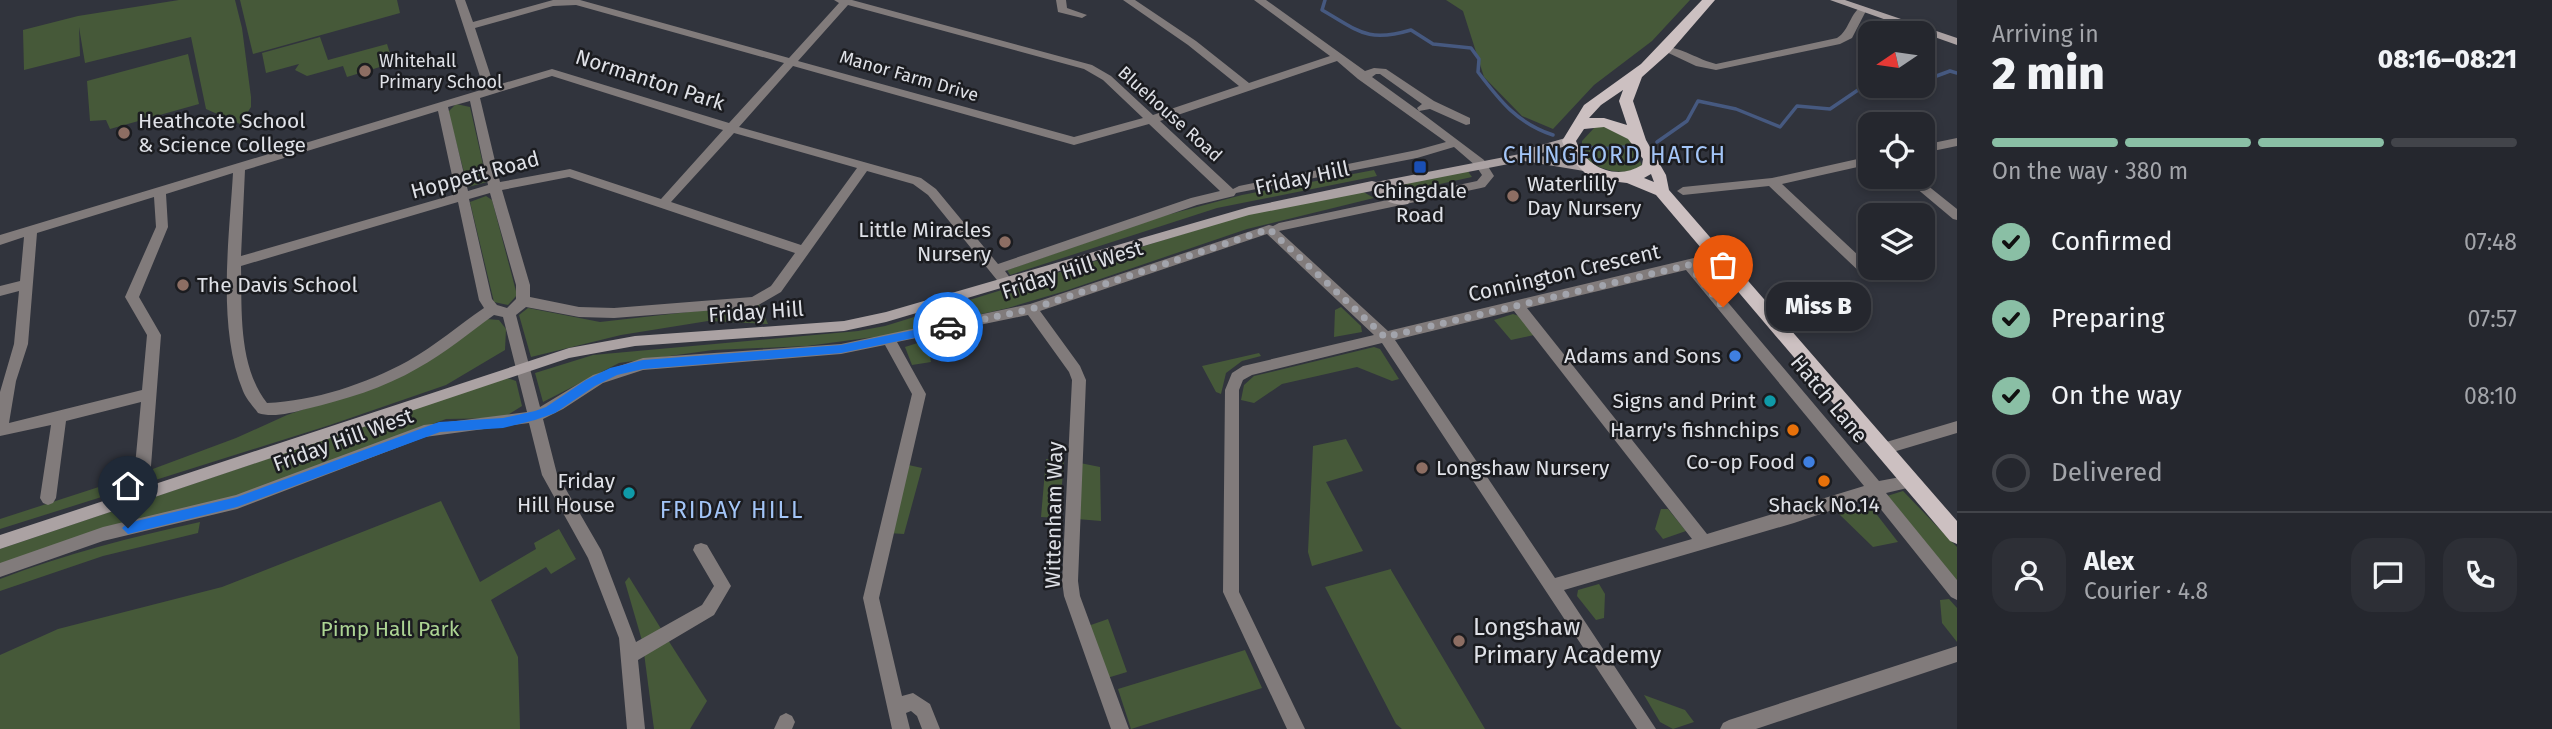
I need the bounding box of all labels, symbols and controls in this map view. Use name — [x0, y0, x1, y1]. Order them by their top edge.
text: Arriving in — [1992, 20, 2099, 48]
north arrow — [1858, 21, 1936, 98]
map controls — [1858, 21, 1935, 280]
street label: Normanton Park — [572, 44, 728, 116]
text: 08:16–08:21 — [2378, 44, 2517, 75]
street label: Manor Farm Drive — [837, 46, 981, 106]
text: 2 min — [1992, 46, 2105, 101]
place label: Whitehall Primary School — [379, 50, 502, 93]
street label: Bluehouse Road — [1113, 61, 1227, 167]
marker: Whitehall Primary School — [357, 63, 373, 79]
place label: Heathcote School & Science College — [138, 108, 306, 158]
button: locate — [1858, 112, 1935, 189]
marker: Heathcote School & Science College — [116, 125, 132, 141]
district label: CHINGFORD HATCH — [1503, 141, 1727, 169]
street label: Hoppett Road — [408, 145, 542, 205]
street label: Friday Hill — [1252, 155, 1352, 201]
text: On the way · 380 m — [1992, 157, 2188, 185]
marker: Chingdale Road — [1412, 159, 1428, 175]
place label: Waterlilly Day Nursery — [1527, 171, 1642, 221]
place label: Chingdale Road — [1373, 178, 1467, 228]
marker: Waterlilly Day Nursery — [1505, 188, 1521, 204]
button: layers — [1858, 203, 1935, 280]
place label: Little Miracles Nursery — [858, 217, 992, 267]
icon: check — [1992, 223, 2030, 261]
text: Confirmed — [2051, 226, 2172, 257]
text: 07:48 — [2464, 228, 2517, 256]
marker: Little Miracles Nursery — [997, 234, 1013, 250]
street label: Friday Hill West — [998, 235, 1146, 305]
pin — [1693, 235, 1753, 307]
street label: Connington Crescent — [1466, 238, 1663, 308]
icon: bag — [1704, 246, 1742, 284]
place label: The Davis School — [197, 272, 358, 298]
marker: The Davis School — [175, 277, 191, 293]
callout: Miss B — [1765, 282, 1870, 332]
courier — [913, 292, 983, 362]
text: Miss B — [1785, 292, 1852, 320]
street label: Friday Hill — [707, 296, 805, 328]
icon: check — [1992, 300, 2030, 338]
text: Preparing — [2051, 303, 2164, 334]
text: 07:57 — [2468, 305, 2517, 333]
icon: car — [929, 308, 967, 346]
place label: Adams and Sons — [1564, 343, 1721, 369]
marker: Adams and Sons — [1727, 348, 1743, 364]
street label: Hatch Lane — [1785, 350, 1873, 448]
icon: check — [1992, 377, 2030, 415]
text: On the way — [2051, 380, 2182, 411]
text: 08:10 — [2464, 382, 2517, 410]
place label: Signs and Print — [1612, 388, 1756, 414]
marker: Signs and Print — [1762, 393, 1778, 409]
street label: Friday Hill West — [269, 402, 417, 477]
place label: Harry's fishnchips — [1610, 417, 1779, 443]
marker: Harry's fishnchips — [1785, 422, 1801, 438]
street label: Wittenham Way — [1040, 440, 1068, 589]
place label: Co-op Food — [1686, 449, 1795, 475]
marker: Co-op Food — [1801, 454, 1817, 470]
place label: Longshaw Nursery — [1436, 455, 1610, 481]
pin — [98, 456, 158, 528]
text: Delivered — [2051, 457, 2163, 488]
marker: Longshaw Nursery — [1414, 460, 1430, 476]
icon: home — [109, 467, 147, 505]
place label: Friday Hill House — [517, 468, 616, 518]
marker: Shack No.14 — [1816, 473, 1832, 489]
marker: Friday Hill House — [621, 485, 637, 501]
place label: Shack No.14 — [1768, 492, 1880, 518]
district label: FRIDAY HILL — [660, 496, 804, 524]
button: person — [1992, 538, 2066, 612]
button: chat — [2351, 538, 2425, 612]
button: phone — [2443, 538, 2517, 612]
text: Alex — [2084, 546, 2134, 577]
text: Courier · 4.8 — [2084, 577, 2208, 605]
place label: Longshaw Primary Academy — [1473, 613, 1661, 669]
park label: Pimp Hall Park — [321, 616, 460, 642]
marker: Longshaw Primary Academy — [1451, 633, 1467, 649]

